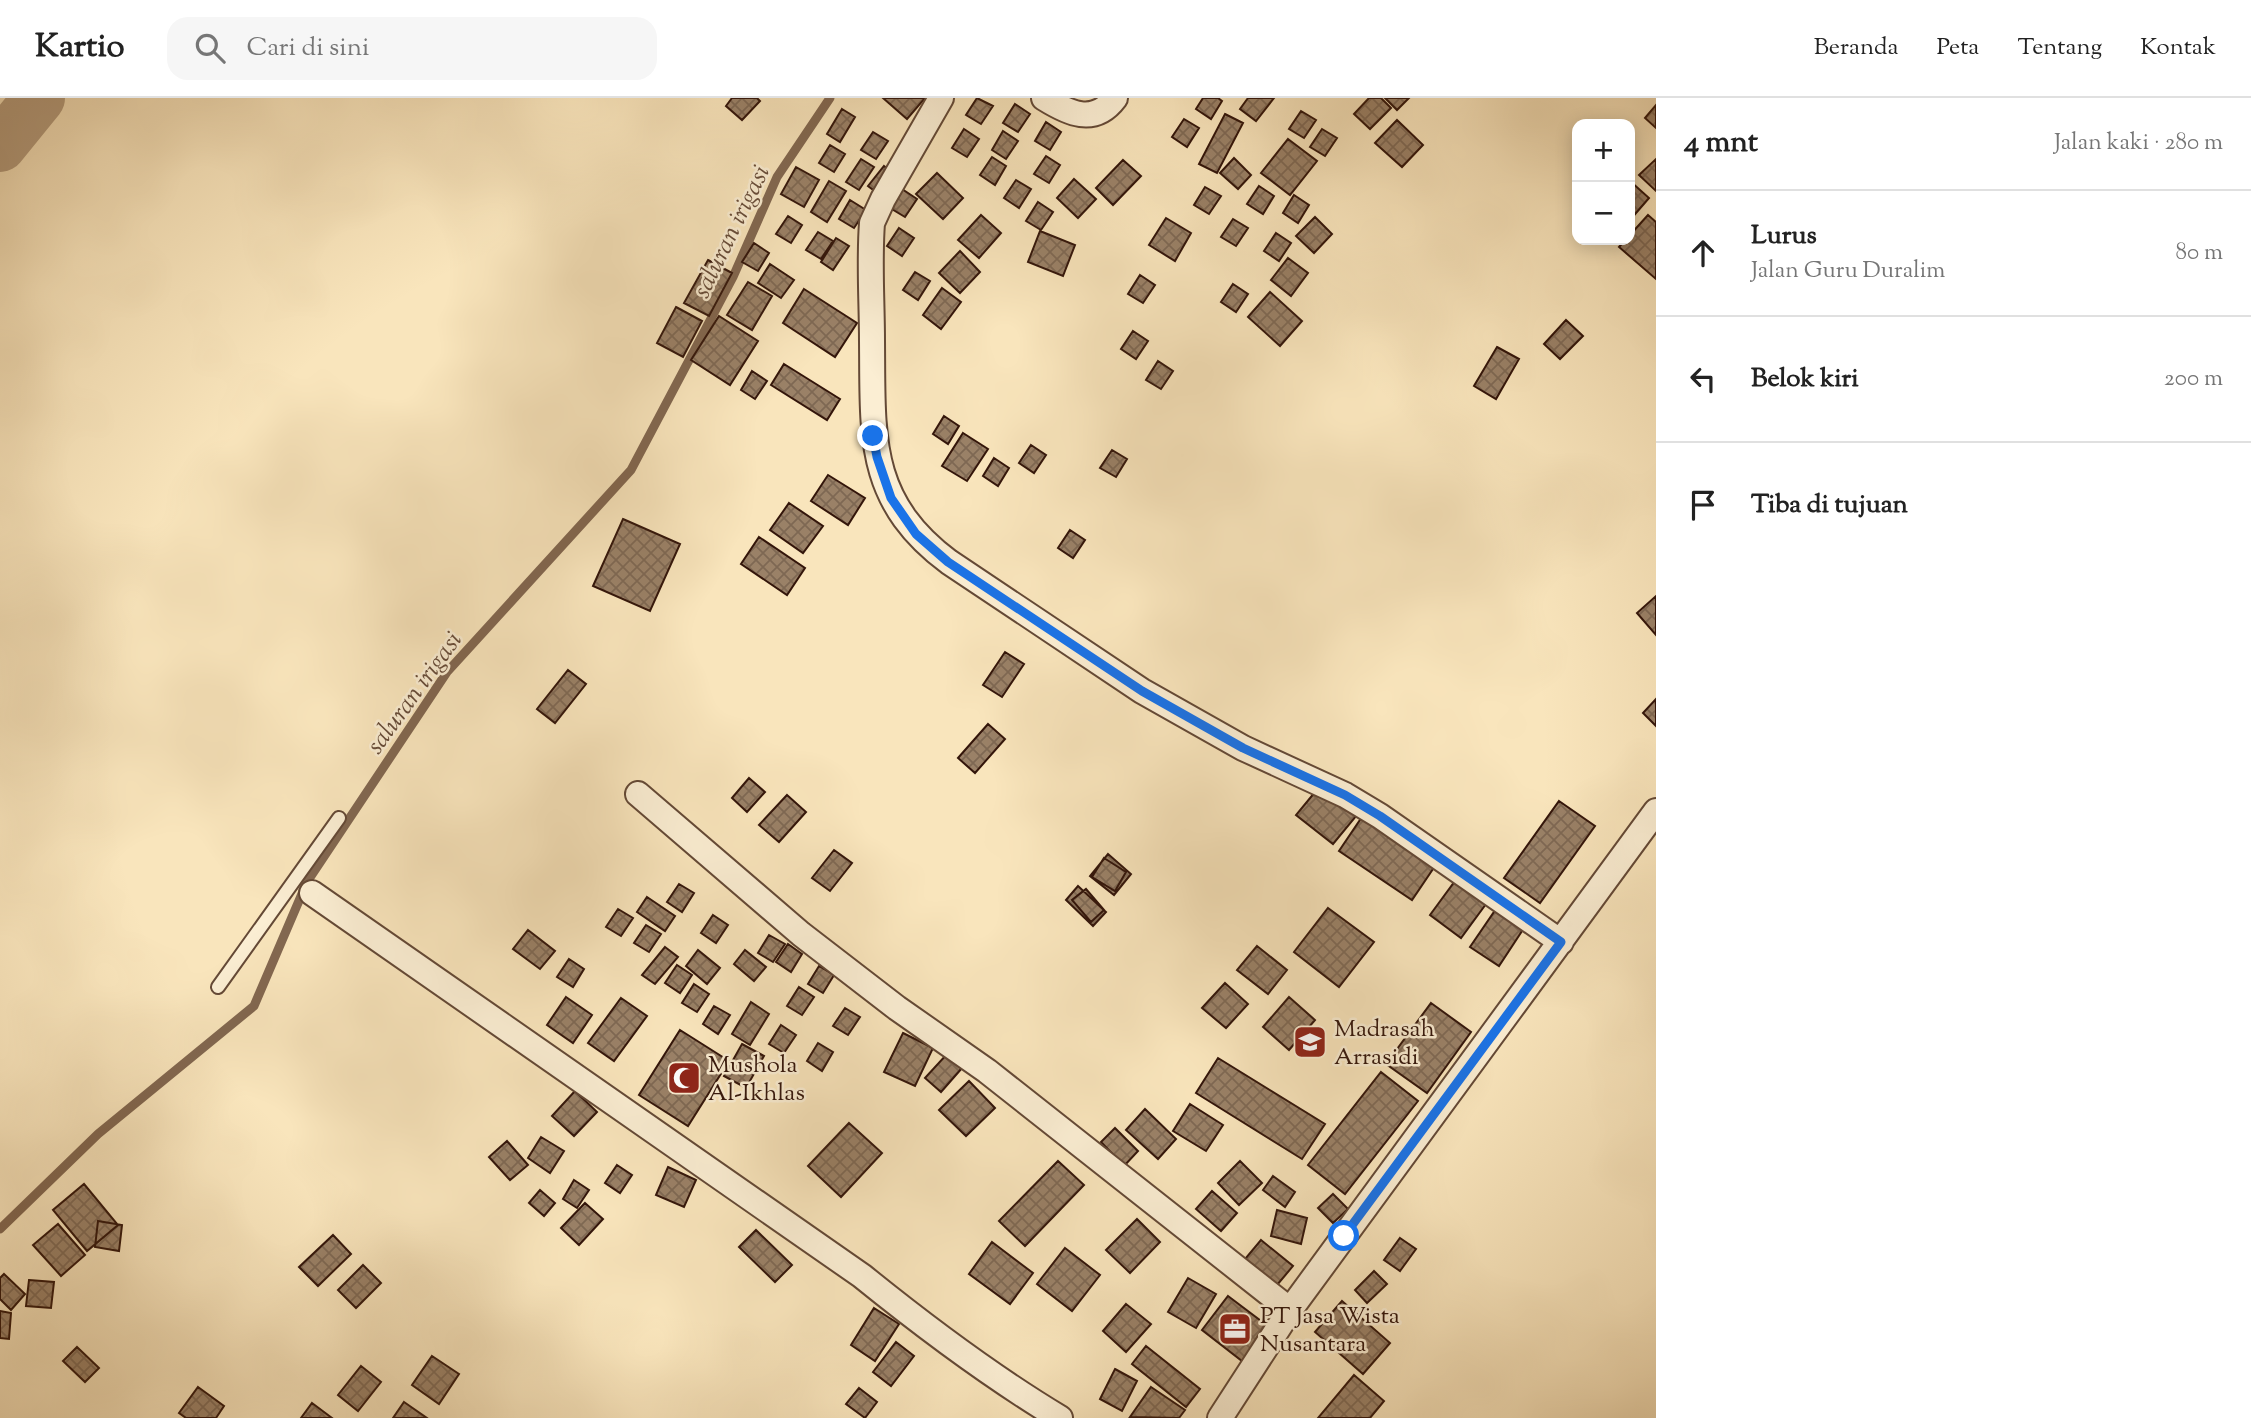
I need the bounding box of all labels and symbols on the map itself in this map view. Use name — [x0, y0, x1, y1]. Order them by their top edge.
water label: saluran irigasi — [684, 160, 780, 305]
route end — [857, 420, 888, 451]
water label: saluran irigasi — [358, 625, 472, 762]
place label: Madrasah Arrasidi — [1334, 1013, 1435, 1075]
school or university icon: Madrasah Arrasidi — [1291, 1023, 1329, 1061]
place label: Mushola Al-Ikhlas — [708, 1049, 805, 1111]
mosque icon: Mushola Al-Ikhlas — [665, 1059, 703, 1097]
route start — [1328, 1220, 1359, 1251]
place label: PT Jasa Wista Nusantara — [1260, 1300, 1400, 1362]
office icon: PT Jasa Wista Nusantara — [1216, 1310, 1254, 1348]

